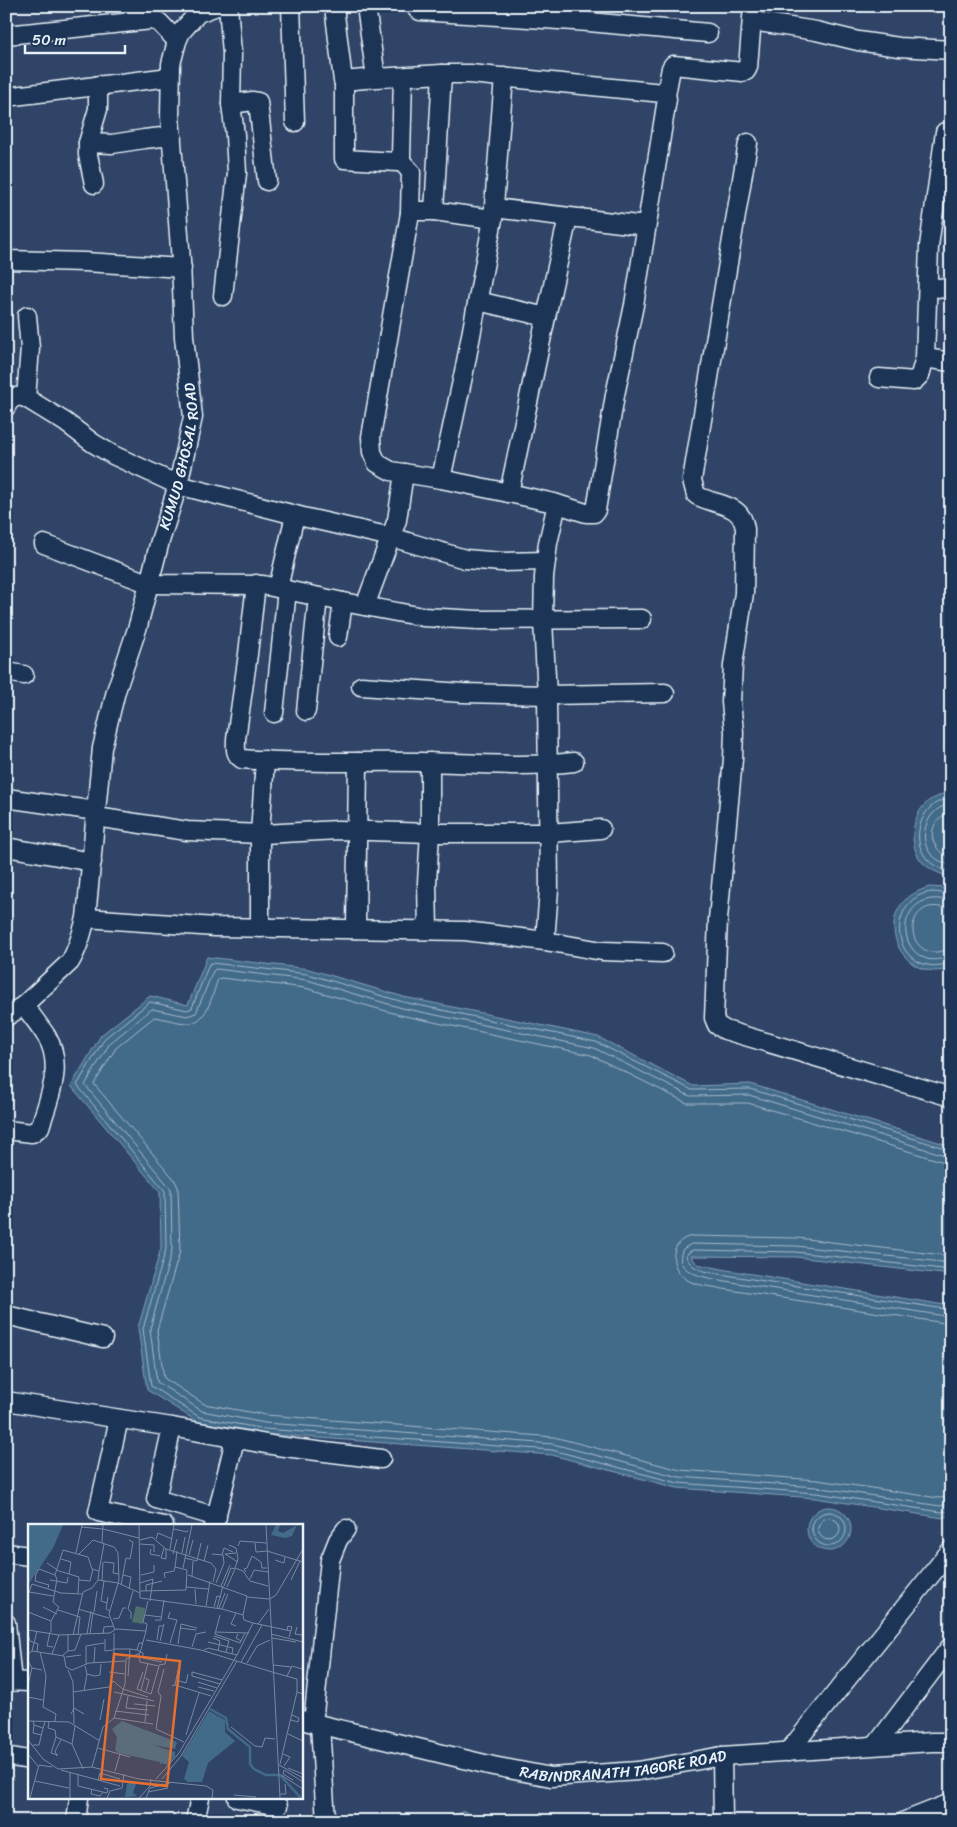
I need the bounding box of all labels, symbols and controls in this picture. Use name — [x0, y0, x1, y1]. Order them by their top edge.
scale bar — [25, 22, 125, 54]
text: 50 m — [32, 27, 67, 53]
street label: KUMUD GHOSAL ROAD — [151, 381, 206, 533]
inset map — [28, 1524, 302, 1800]
street label: RABINDRANATH TAGORE ROAD — [518, 1742, 728, 1790]

